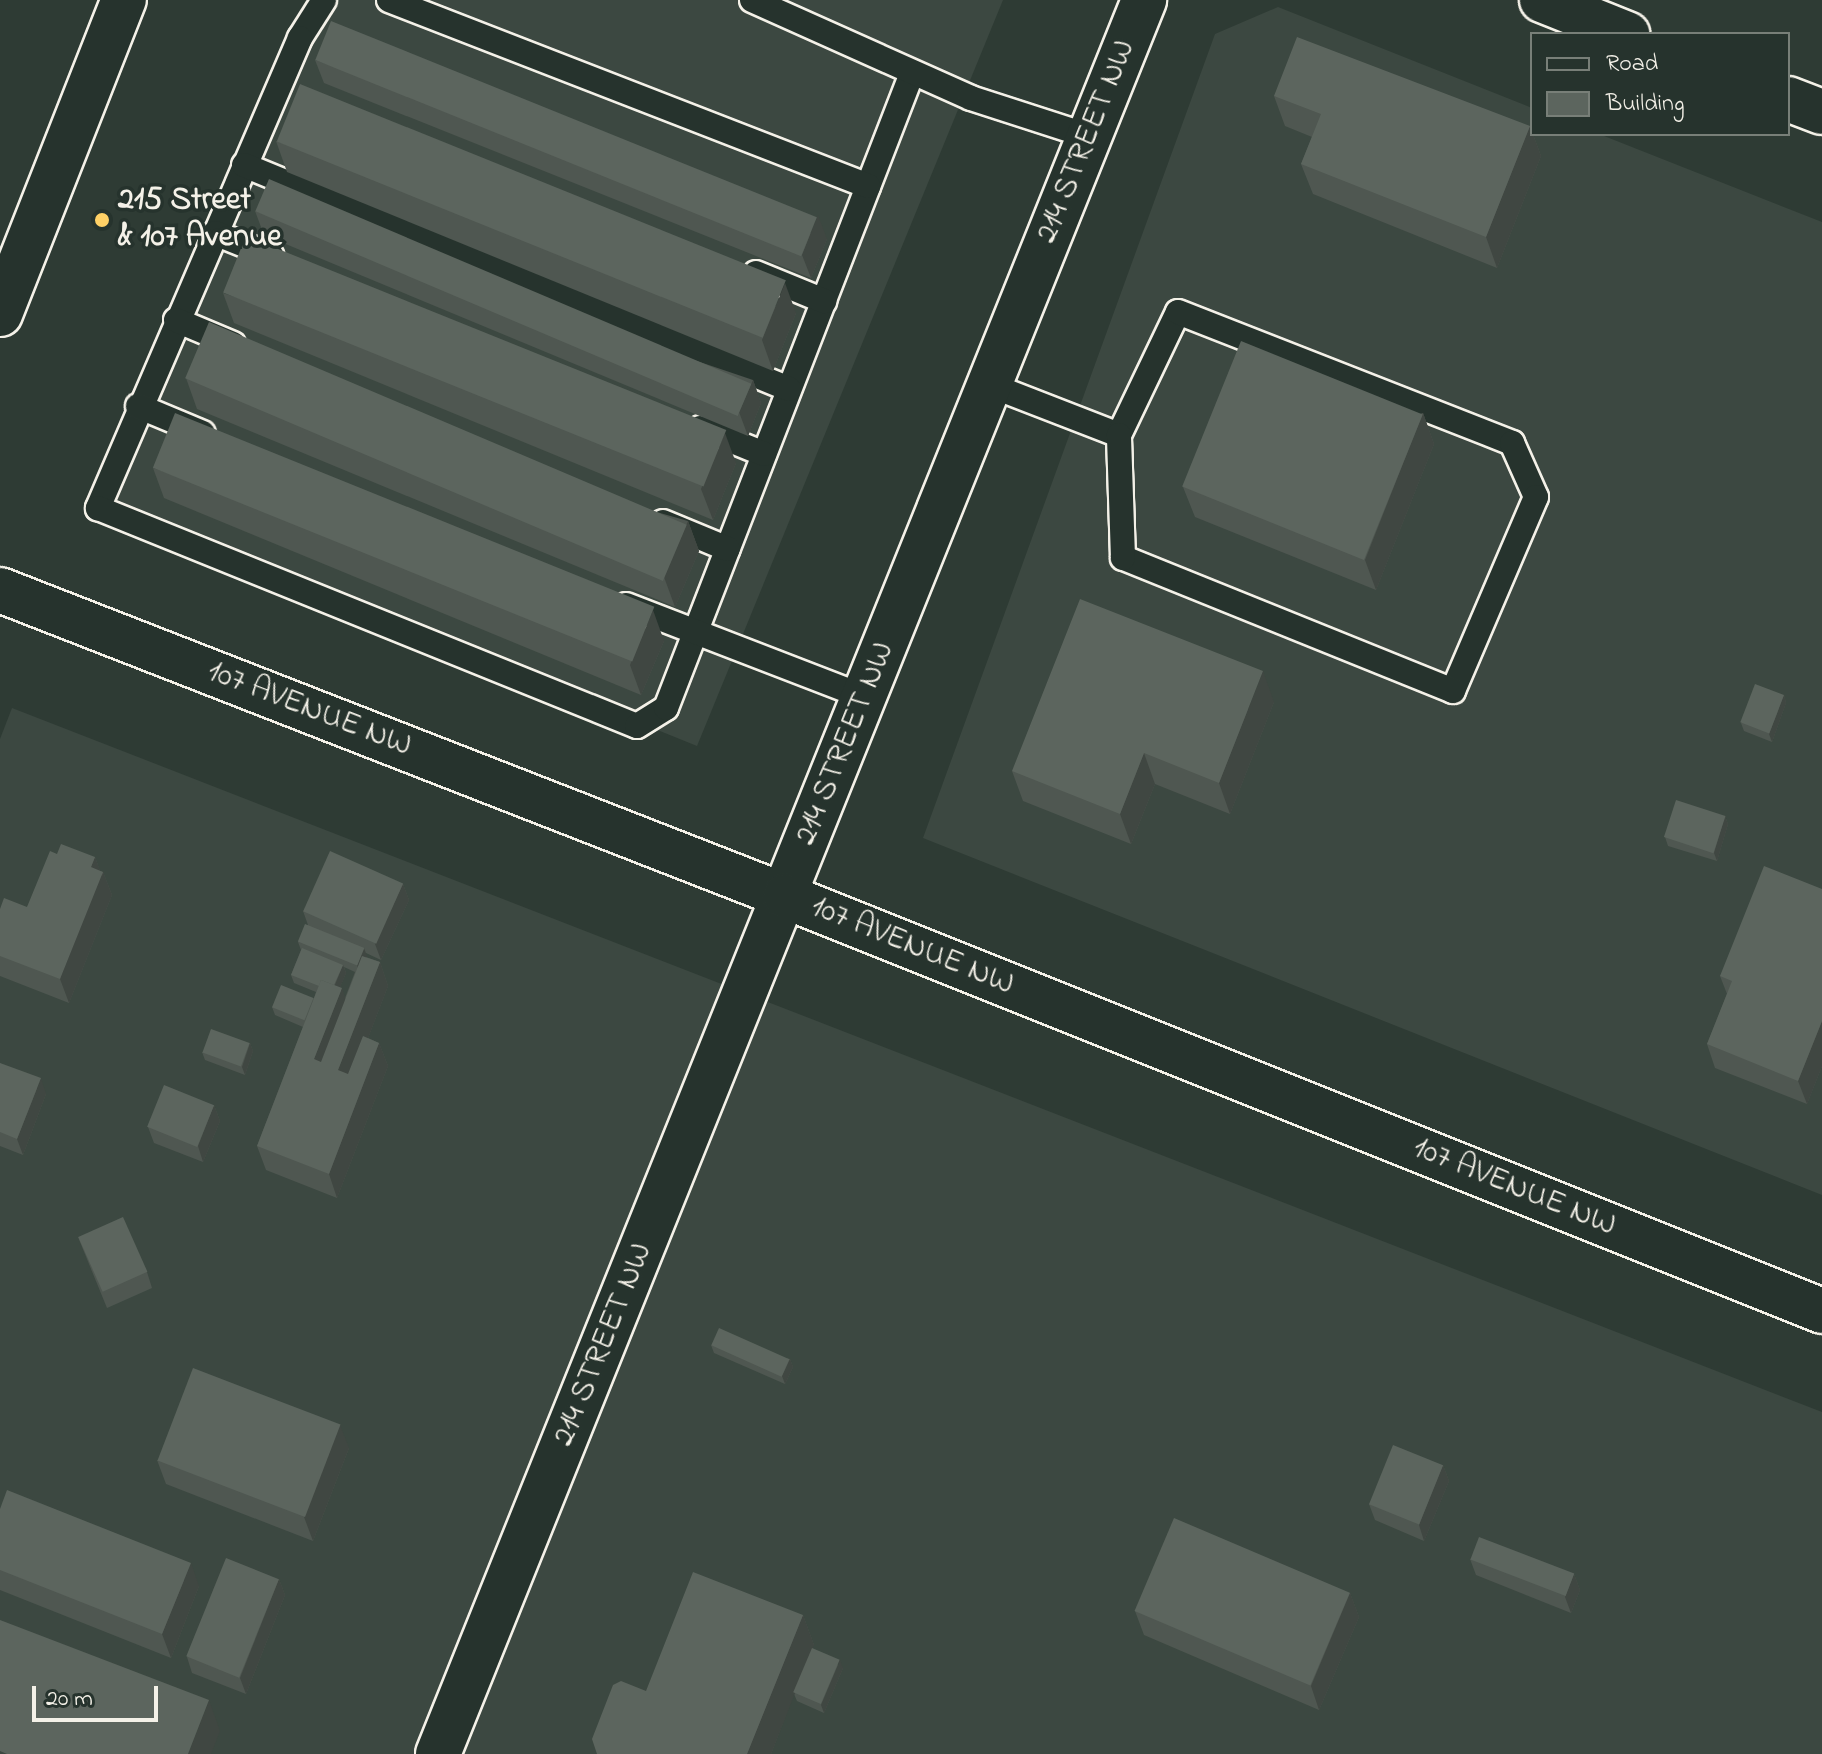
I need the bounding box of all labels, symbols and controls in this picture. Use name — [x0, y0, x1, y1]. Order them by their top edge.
legend — [1530, 32, 1790, 136]
street label: 214 STREET NW — [1029, 35, 1145, 249]
text: Road — [1606, 47, 1658, 82]
text: Building — [1606, 87, 1685, 122]
place label: 215 Street & 107 Avenue — [118, 183, 281, 258]
marker: 215 Street & 107 Avenue — [93, 211, 111, 229]
street label: 214 STREET NW — [788, 637, 904, 851]
street label: 107 AVENUE NW — [202, 654, 416, 766]
street label: 107 AVENUE NW — [805, 889, 1019, 1005]
street label: 107 AVENUE NW — [1407, 1130, 1621, 1246]
street label: 214 STREET NW — [546, 1238, 662, 1452]
scale bar — [36, 1670, 162, 1720]
text: 20 m — [46, 1682, 93, 1717]

